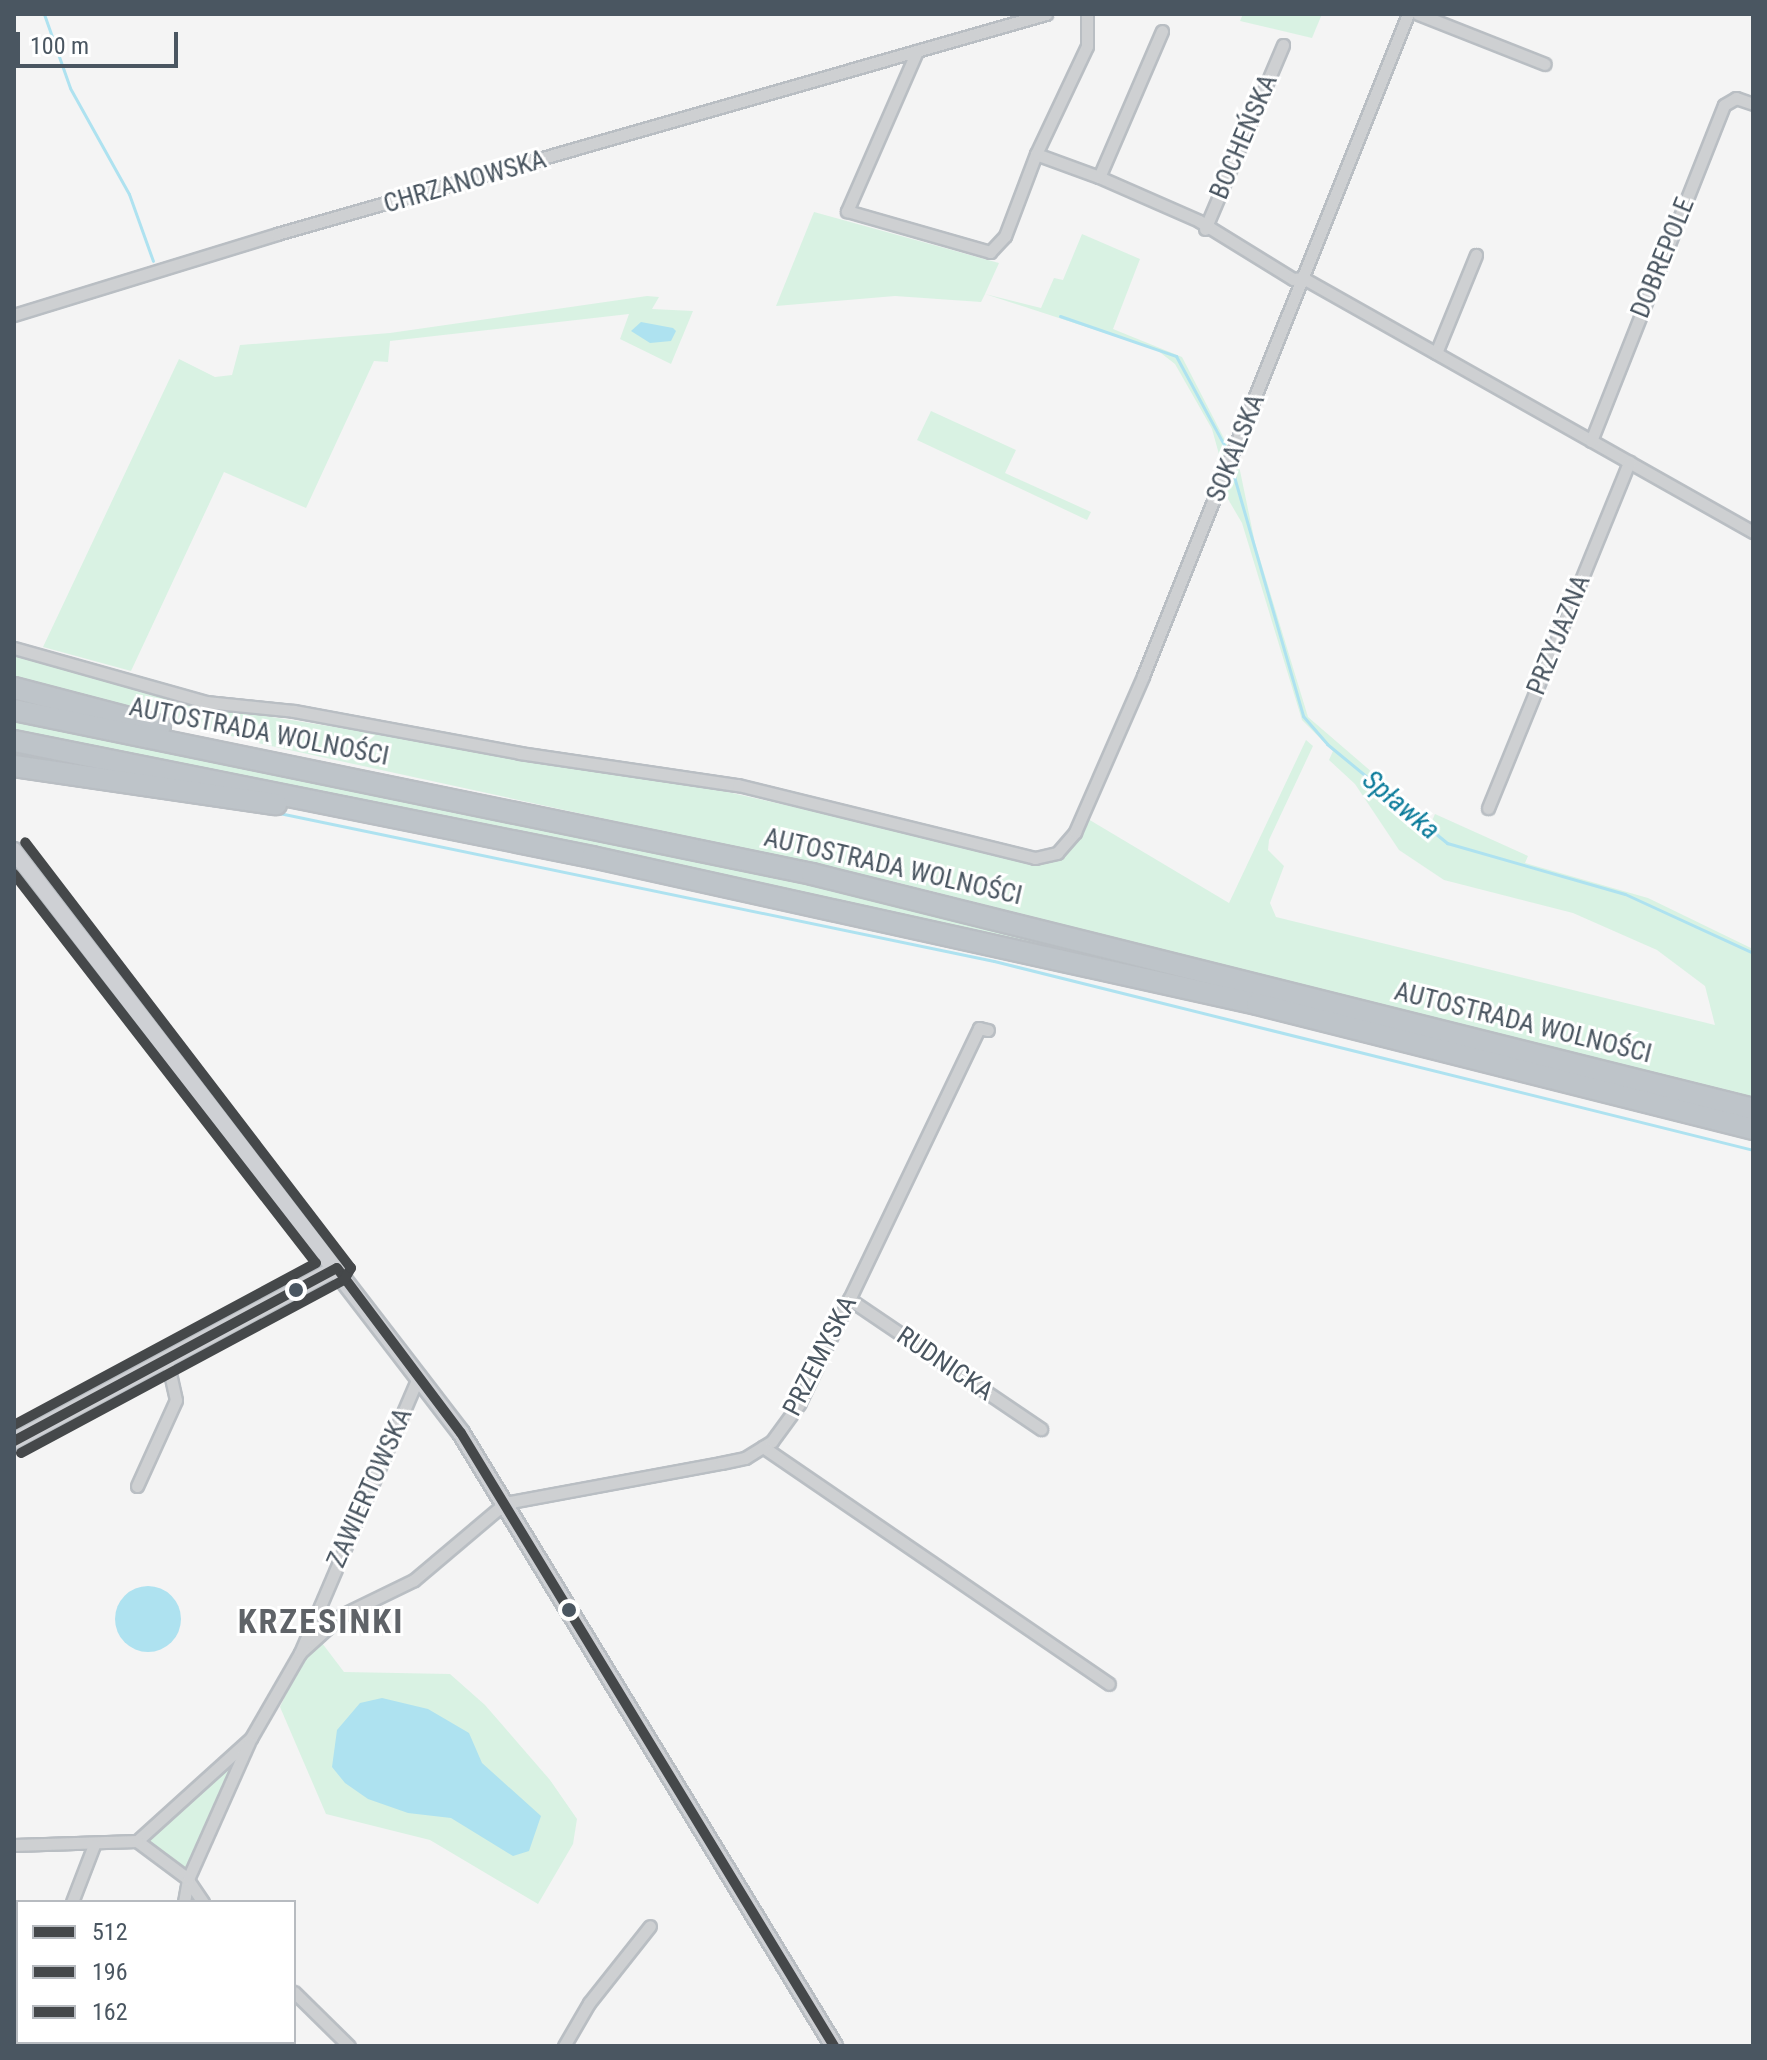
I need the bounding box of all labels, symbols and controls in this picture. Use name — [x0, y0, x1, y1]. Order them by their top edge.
scale bar — [20, 16, 182, 66]
text: 100 m — [30, 32, 89, 60]
street label: BOCHEŃSKA — [1204, 70, 1284, 204]
street label: CHRZANOWSKA — [380, 144, 550, 220]
street label: DOBREPOLE — [1625, 193, 1701, 323]
street label: SOKALSKA — [1200, 390, 1272, 506]
street label: PRZYJAZNA — [1521, 571, 1597, 699]
street label: AUTOSTRADA WOLNOŚCI — [127, 692, 391, 772]
water label: Spławka — [1356, 763, 1446, 847]
street label: AUTOSTRADA WOLNOŚCI — [761, 822, 1025, 912]
street label: AUTOSTRADA WOLNOŚCI — [1391, 976, 1655, 1070]
unlabelled marker — [288, 1282, 304, 1298]
street label: PRZEMYSKA — [777, 1291, 863, 1421]
street label: RUDNICKA — [891, 1320, 999, 1408]
street label: ZAWIERTOWSKA — [321, 1403, 419, 1573]
district label: KRZESINKI — [238, 1602, 404, 1642]
unlabelled marker — [561, 1602, 577, 1618]
legend — [16, 1900, 296, 2044]
text: 512 — [92, 1918, 128, 1946]
text: 196 — [92, 1958, 128, 1986]
text: 162 — [92, 1998, 128, 2026]

